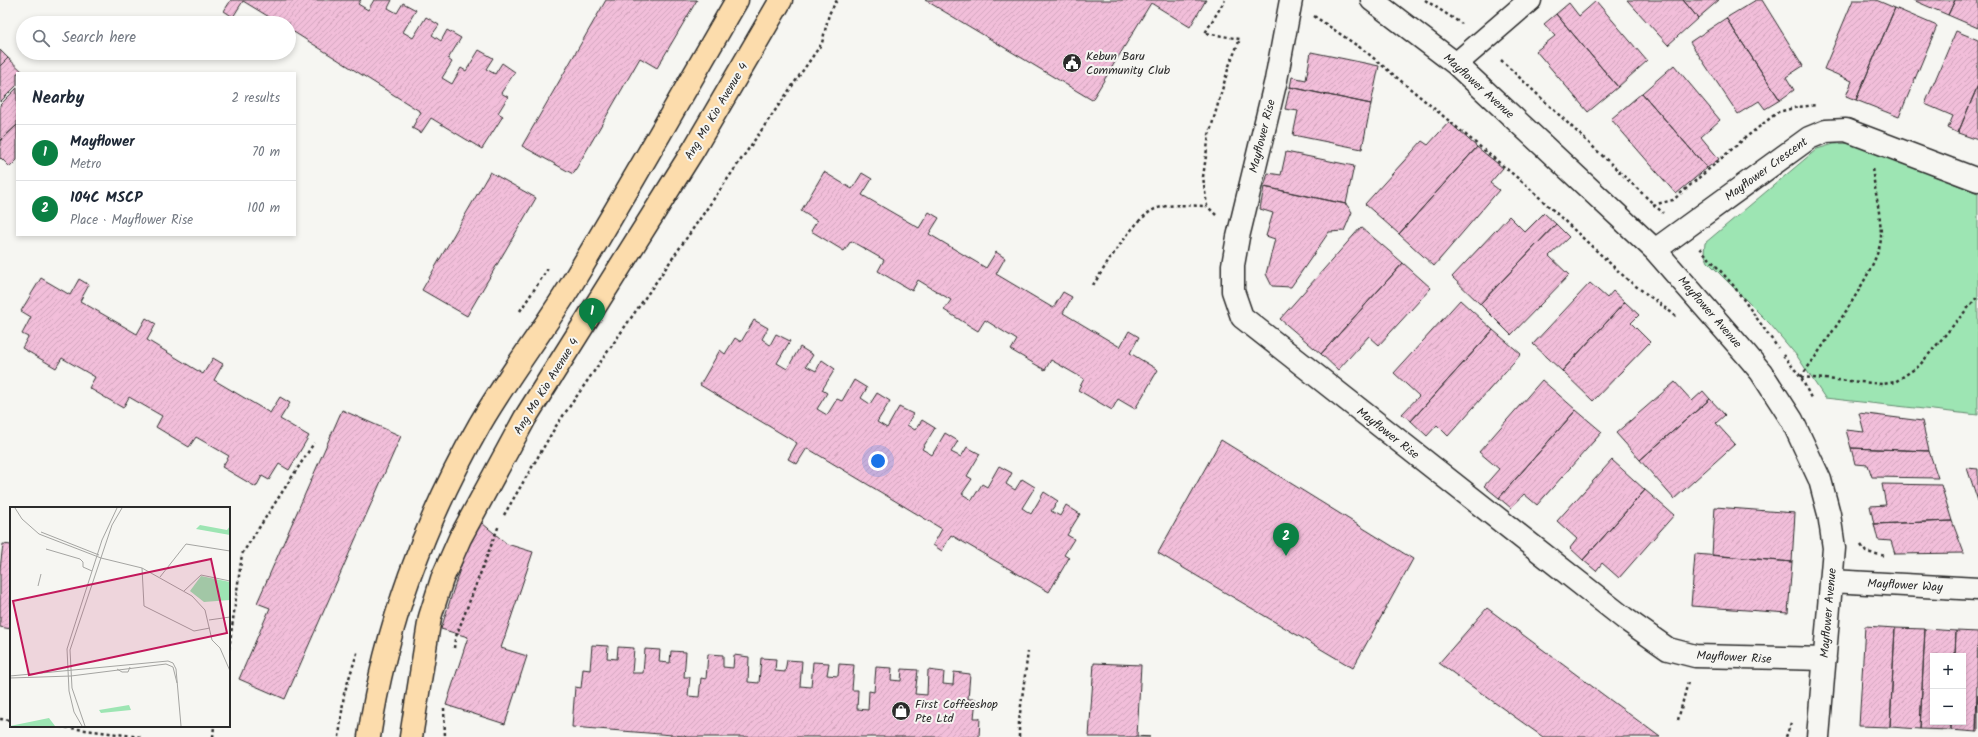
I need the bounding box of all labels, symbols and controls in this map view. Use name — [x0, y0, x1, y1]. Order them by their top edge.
search box — [16, 16, 296, 60]
text: Search here — [62, 26, 136, 50]
icon: search — [30, 27, 52, 49]
place label: Kebun Baru Community Club — [1086, 47, 1171, 80]
street label: Mayflower Avenue — [1439, 49, 1519, 124]
public building icon: Kebun Baru Community Club — [1061, 52, 1083, 74]
street label: Ang Mo Kio Avenue 4 — [680, 59, 753, 164]
text: Nearby — [32, 85, 84, 112]
text: 2 results — [232, 88, 280, 109]
street label: Mayflower Rise — [1244, 97, 1281, 175]
text: Mayflower — [70, 130, 135, 154]
street label: Mayflower Crescent — [1721, 133, 1812, 206]
text: 1 — [43, 142, 47, 163]
text: 70 m — [252, 142, 280, 163]
text: Metro — [70, 154, 101, 175]
text: 104C MSCP — [70, 186, 143, 210]
text: 2 — [41, 198, 49, 219]
text: 100 m — [247, 198, 280, 219]
text: Place · Mayflower Rise — [70, 210, 193, 231]
street label: Mayflower Avenue — [1673, 272, 1747, 353]
pin: 1 — [579, 298, 605, 331]
street label: Ang Mo Kio Avenue 4 — [509, 334, 584, 438]
street label: Mayflower Rise — [1352, 403, 1424, 464]
your location — [868, 451, 888, 471]
inset map — [10, 507, 230, 727]
pin: 2 — [1273, 523, 1299, 556]
street label: Mayflower Avenue — [1815, 567, 1842, 659]
street label: Mayflower Way — [1867, 574, 1944, 597]
street label: Mayflower Rise — [1696, 646, 1773, 669]
map controls — [1930, 653, 1966, 725]
button: + — [1930, 653, 1966, 689]
button: − — [1930, 689, 1966, 725]
place label: First Coffeeshop Pte Ltd — [915, 695, 998, 728]
shop icon: First Coffeeshop Pte Ltd — [890, 700, 912, 722]

